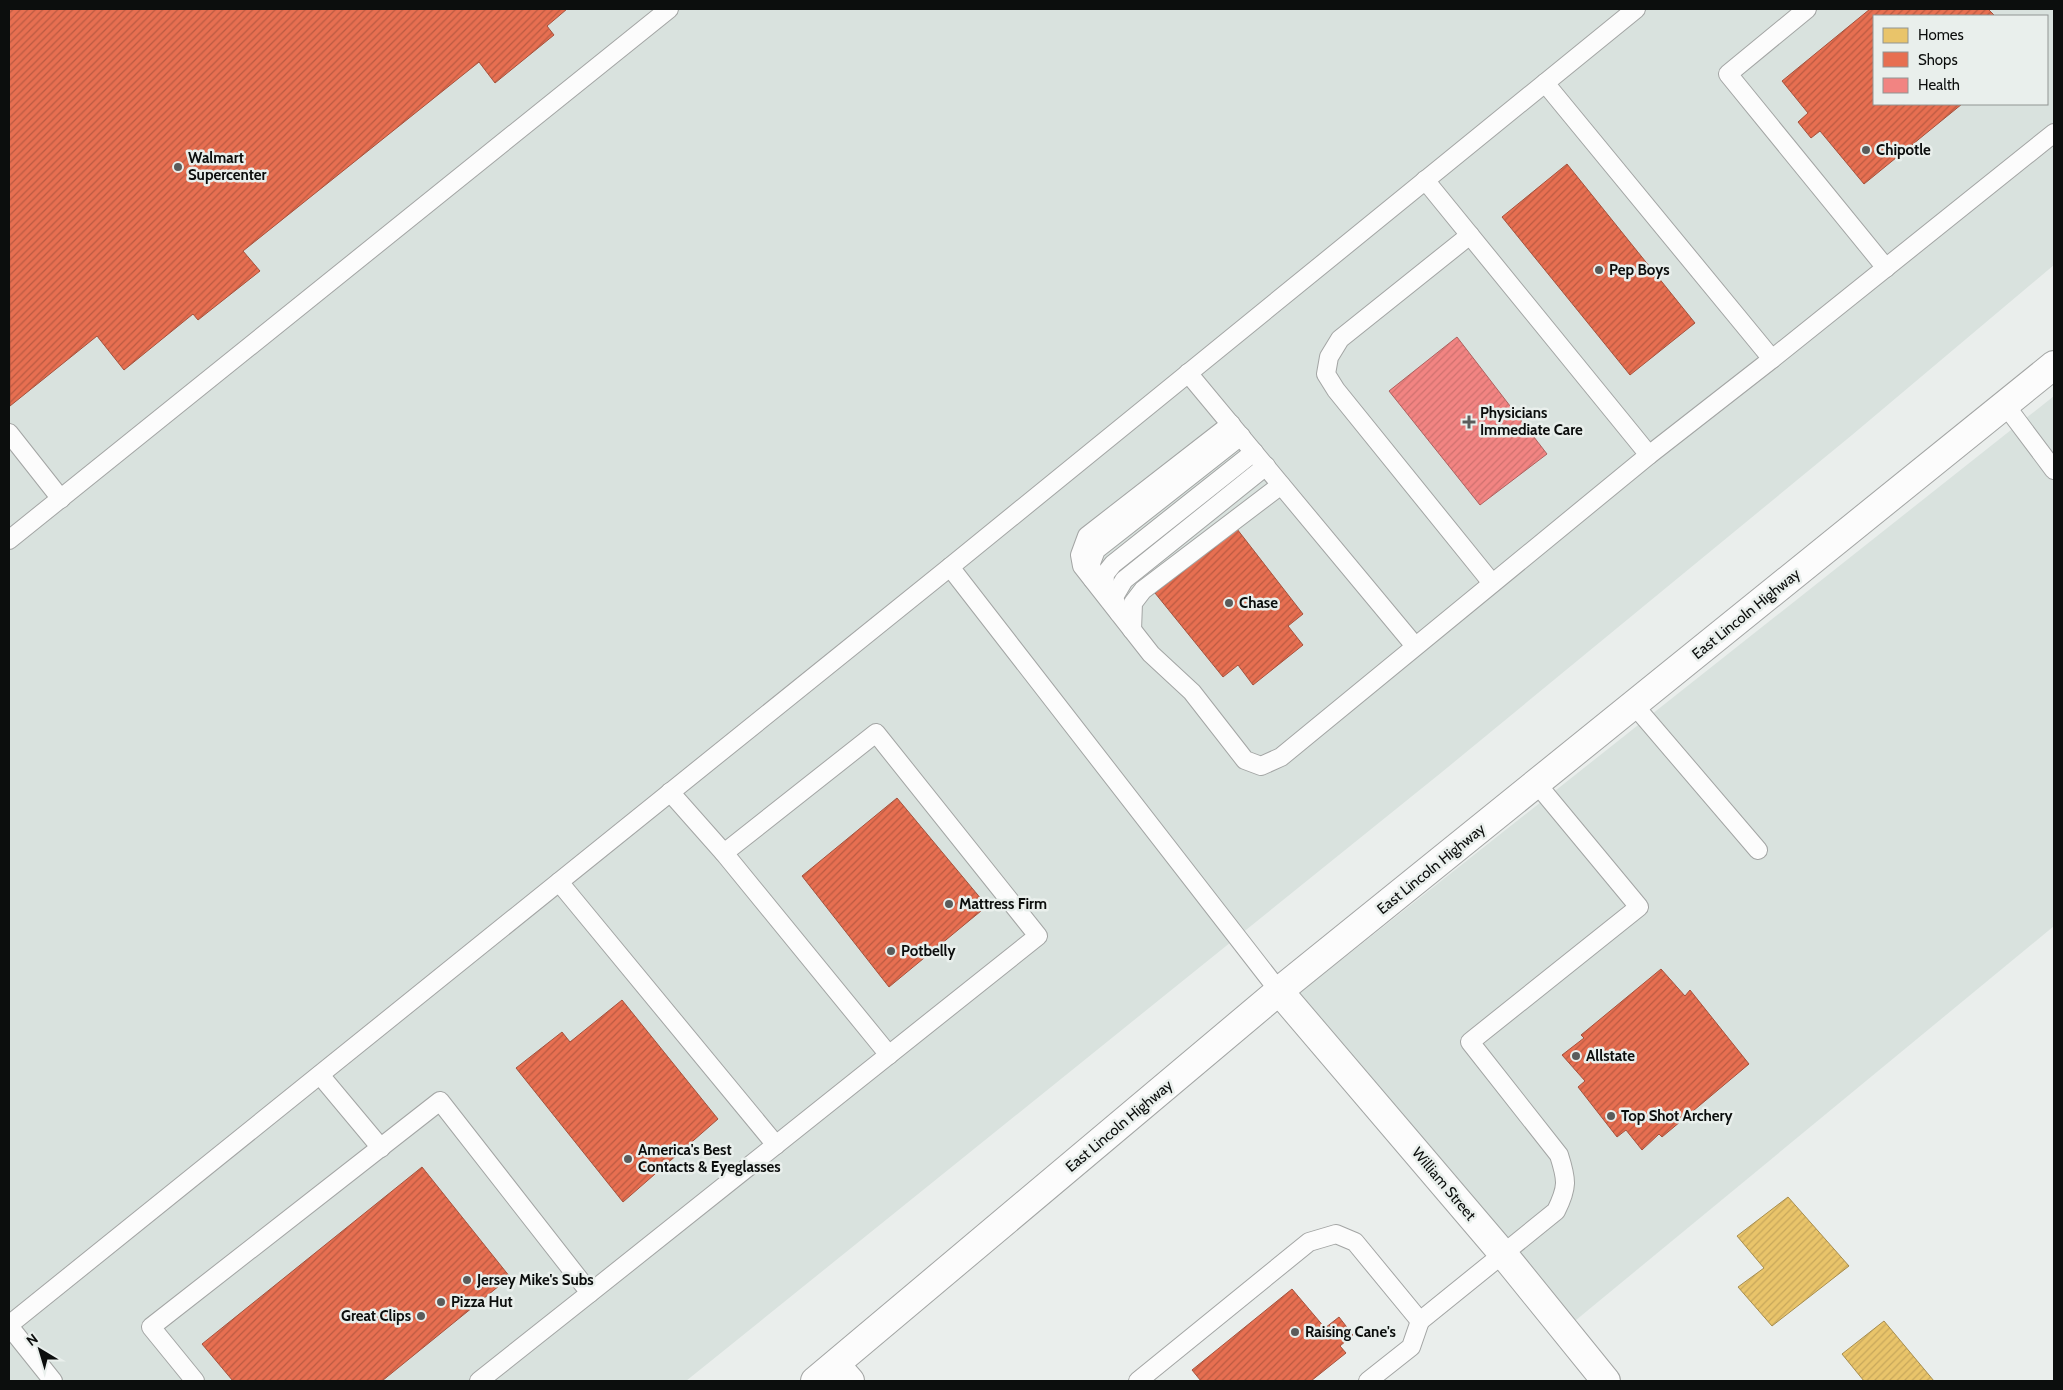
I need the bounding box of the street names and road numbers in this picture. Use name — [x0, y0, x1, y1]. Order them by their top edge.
street label: East Lincoln Highway — [1688, 565, 1804, 663]
street label: East Lincoln Highway — [1373, 820, 1489, 918]
street label: East Lincoln Highway — [1062, 1076, 1176, 1176]
street label: William Street — [1408, 1144, 1480, 1224]

